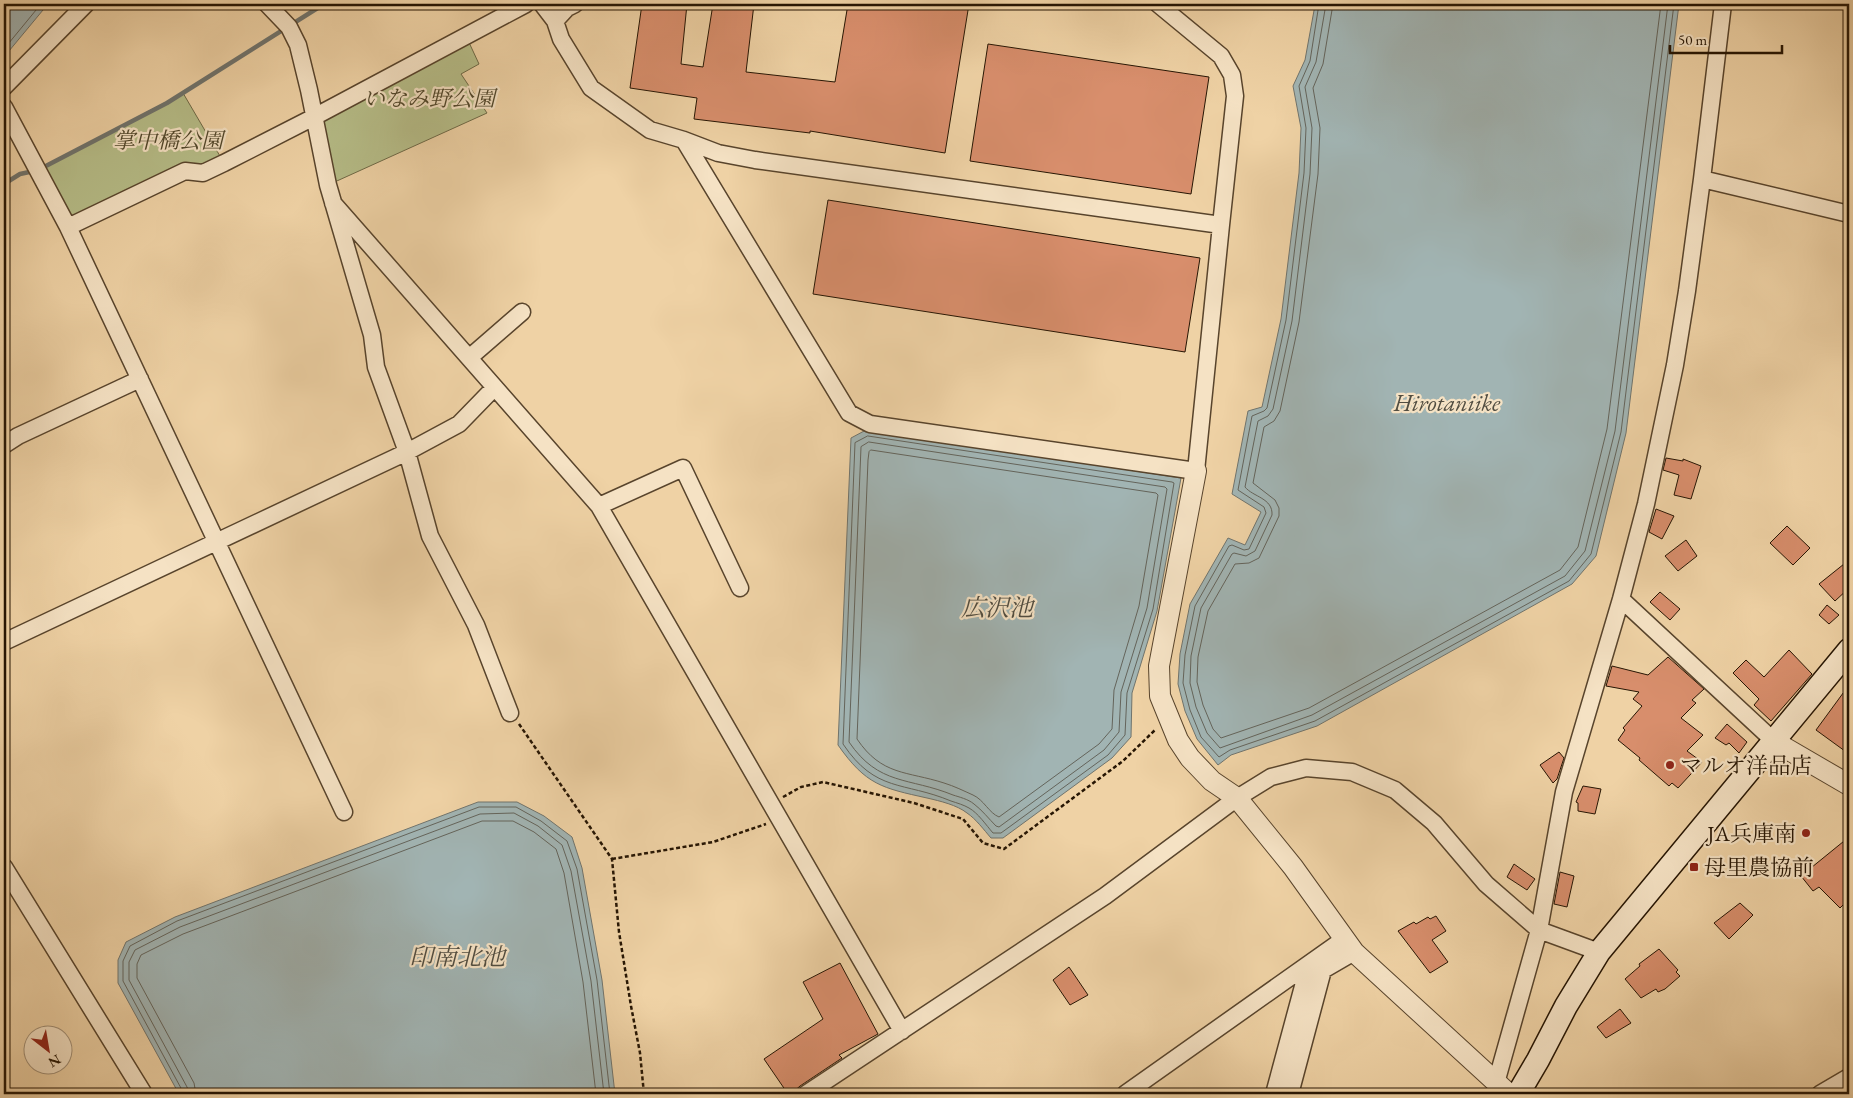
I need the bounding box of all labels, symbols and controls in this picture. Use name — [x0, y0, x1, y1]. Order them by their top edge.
scale bar — [1670, 22, 1783, 54]
text: 50 m — [1678, 30, 1707, 49]
park label: いなみ野公園 — [363, 84, 498, 113]
park label: 掌中橋公園 — [113, 126, 226, 155]
water label: Hirotaniike — [1393, 387, 1501, 418]
water label: 広沢池 — [961, 592, 1036, 623]
place label: マルオ洋品店 — [1680, 751, 1812, 780]
marker: マルオ洋品店 — [1664, 759, 1676, 771]
place label: JA兵庫南 — [1705, 819, 1796, 848]
marker: JA兵庫南 — [1800, 827, 1812, 839]
place label: 母里農協前 — [1704, 853, 1814, 882]
marker: 母里農協前 — [1688, 861, 1700, 873]
water label: 印南北池 — [409, 941, 508, 972]
north arrow — [22, 1026, 72, 1076]
text: N — [45, 1051, 64, 1072]

